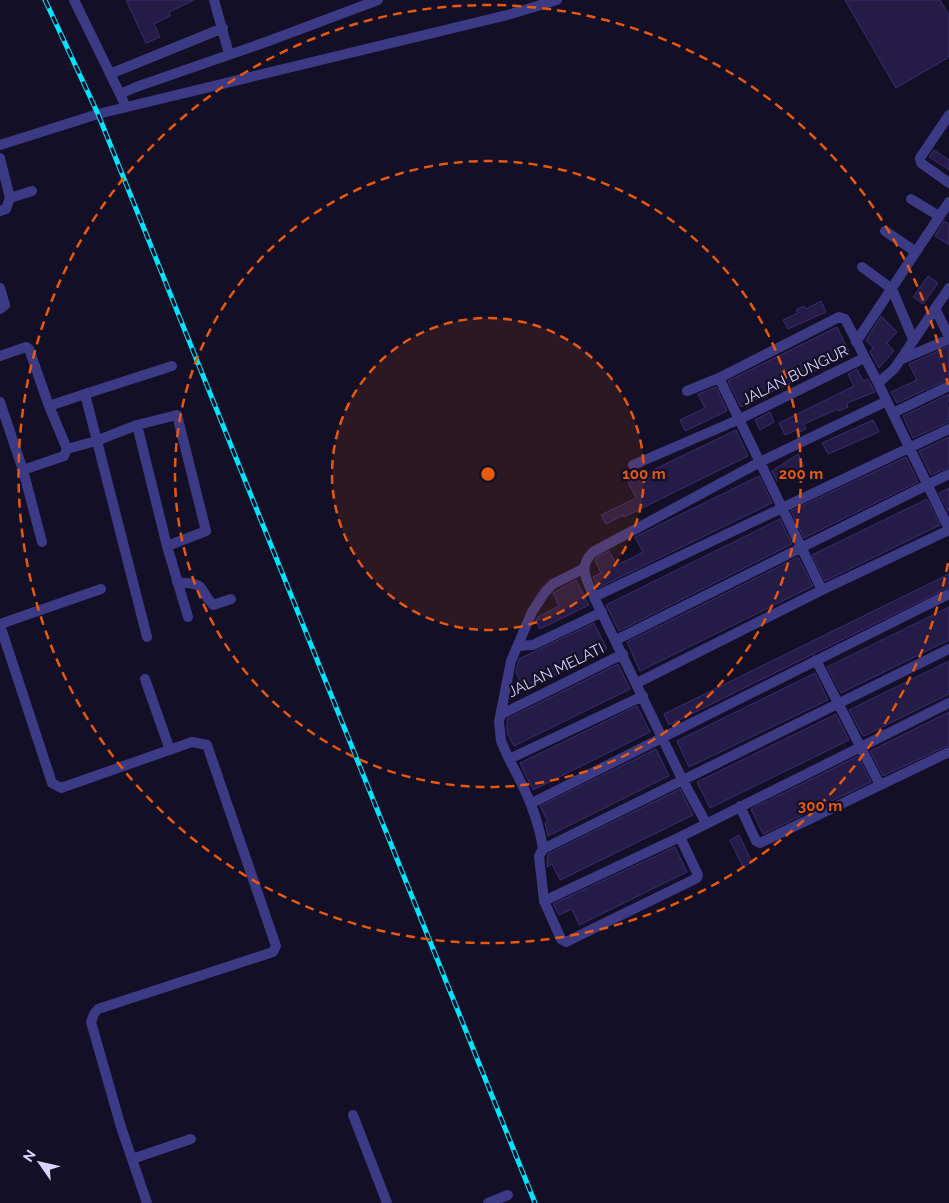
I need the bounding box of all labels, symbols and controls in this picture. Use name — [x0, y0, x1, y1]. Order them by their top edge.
street label: JALAN BUNGUR — [739, 341, 851, 409]
centre of rings — [479, 465, 497, 483]
text: 100 m — [622, 465, 666, 483]
text: 200 m — [779, 465, 823, 483]
street label: JALAN MELATI — [505, 639, 607, 701]
text: 300 m — [798, 797, 842, 815]
north arrow — [15, 1138, 65, 1188]
text: N — [20, 1147, 39, 1165]

